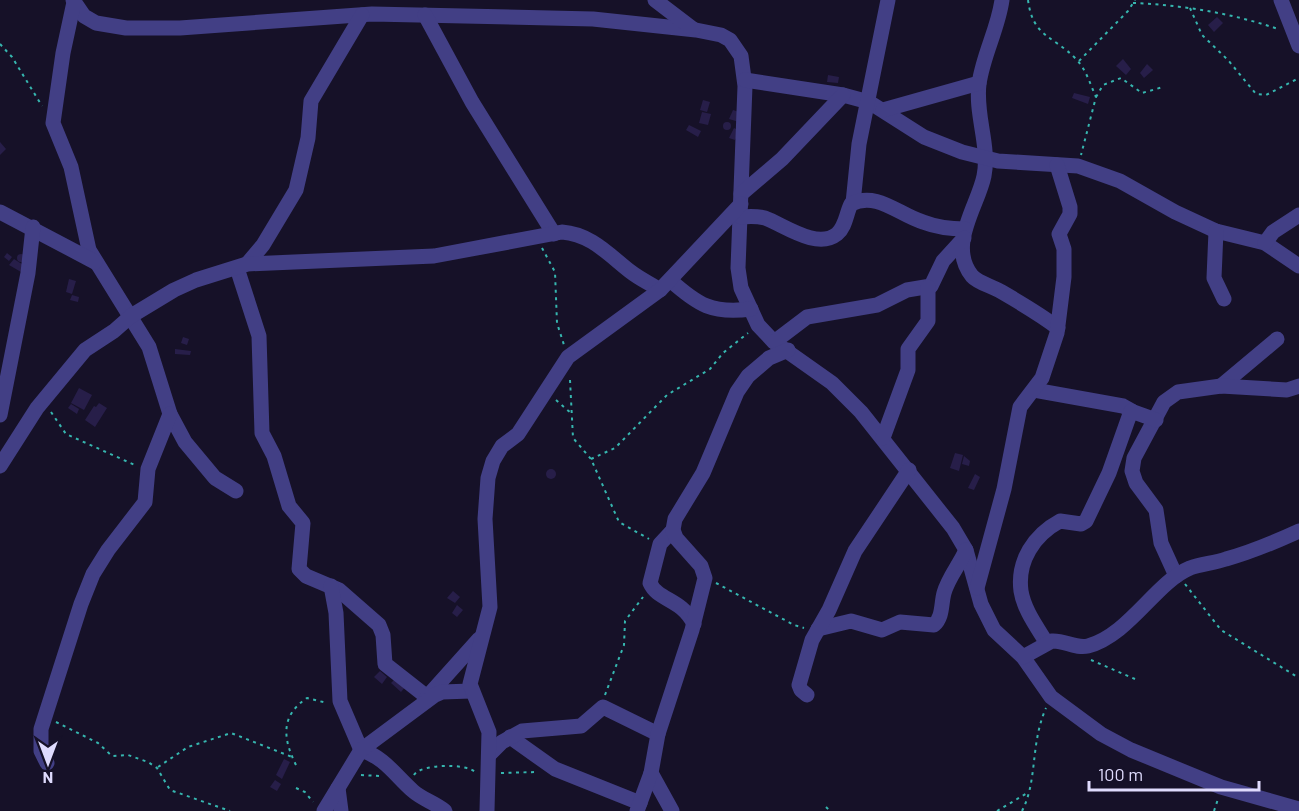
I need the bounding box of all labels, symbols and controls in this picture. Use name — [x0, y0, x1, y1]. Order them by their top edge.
north arrow — [18, 733, 78, 793]
scale bar — [1089, 754, 1258, 792]
text: 100 m — [1098, 763, 1143, 785]
text: N — [43, 769, 53, 788]

